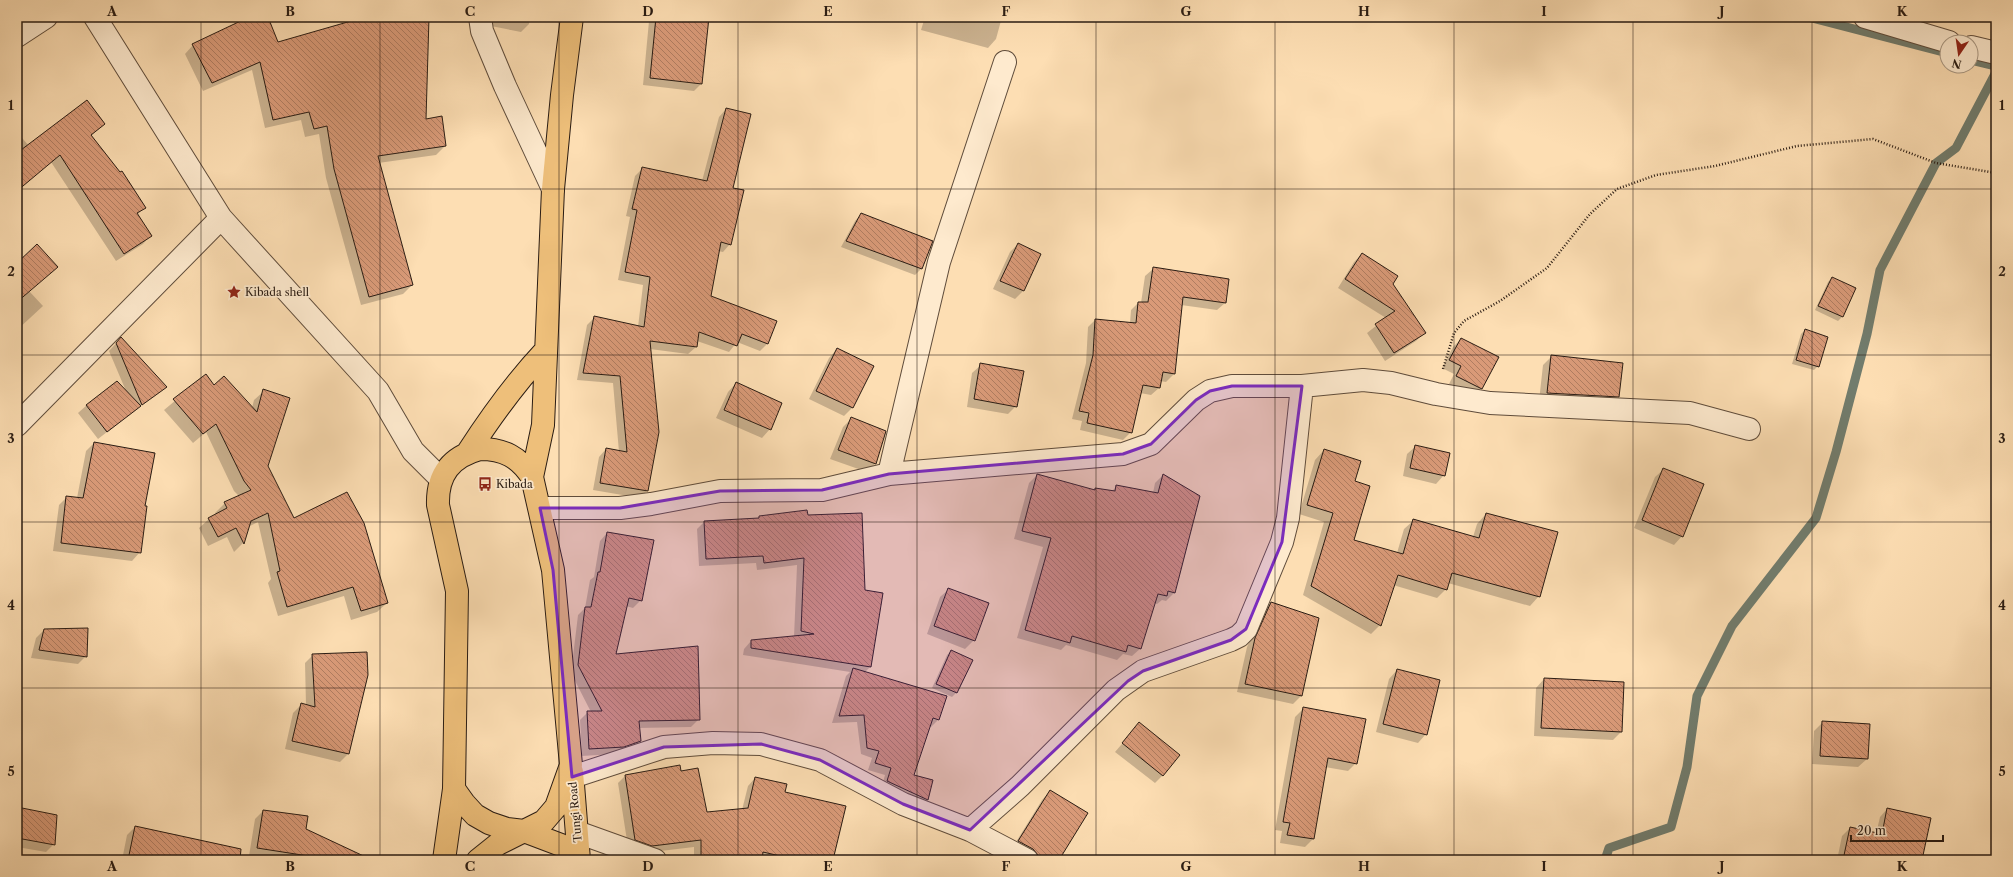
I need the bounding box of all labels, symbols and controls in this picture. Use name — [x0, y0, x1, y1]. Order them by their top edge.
text: A — [106, 3, 118, 19]
text: B — [285, 3, 295, 19]
text: C — [465, 3, 475, 19]
text: D — [642, 3, 654, 19]
text: E — [823, 3, 833, 19]
text: F — [1002, 3, 1011, 19]
text: G — [1180, 3, 1192, 19]
text: H — [1358, 3, 1370, 19]
text: I — [1541, 3, 1547, 19]
text: J — [1717, 3, 1725, 19]
text: K — [1897, 3, 1908, 19]
north arrow — [1939, 34, 1979, 74]
text: N — [1950, 56, 1963, 72]
text: 1 — [8, 97, 14, 113]
text: 1 — [1999, 97, 2005, 113]
text: 2 — [7, 263, 15, 279]
text: 2 — [1998, 263, 2006, 279]
place icon: Kibada shell — [226, 284, 242, 300]
place label: Kibada shell — [245, 285, 310, 299]
text: 3 — [7, 430, 15, 446]
text: 3 — [1998, 430, 2006, 446]
bus stop icon: Kibada — [477, 476, 493, 492]
place label: Kibada — [496, 477, 533, 491]
text: 4 — [7, 597, 15, 613]
text: 4 — [1998, 597, 2006, 613]
text: 5 — [7, 763, 15, 779]
text: 5 — [1998, 763, 2006, 779]
street label: Tungi Road — [565, 781, 585, 843]
scale bar — [1851, 817, 1943, 843]
text: 20 m — [1857, 823, 1886, 838]
text: A — [106, 858, 118, 874]
text: B — [285, 858, 295, 874]
text: C — [465, 858, 475, 874]
text: D — [642, 858, 654, 874]
text: E — [823, 858, 833, 874]
text: F — [1002, 858, 1011, 874]
text: G — [1180, 858, 1192, 874]
text: H — [1358, 858, 1370, 874]
text: I — [1541, 858, 1547, 874]
text: J — [1717, 858, 1725, 874]
text: K — [1897, 858, 1908, 874]

